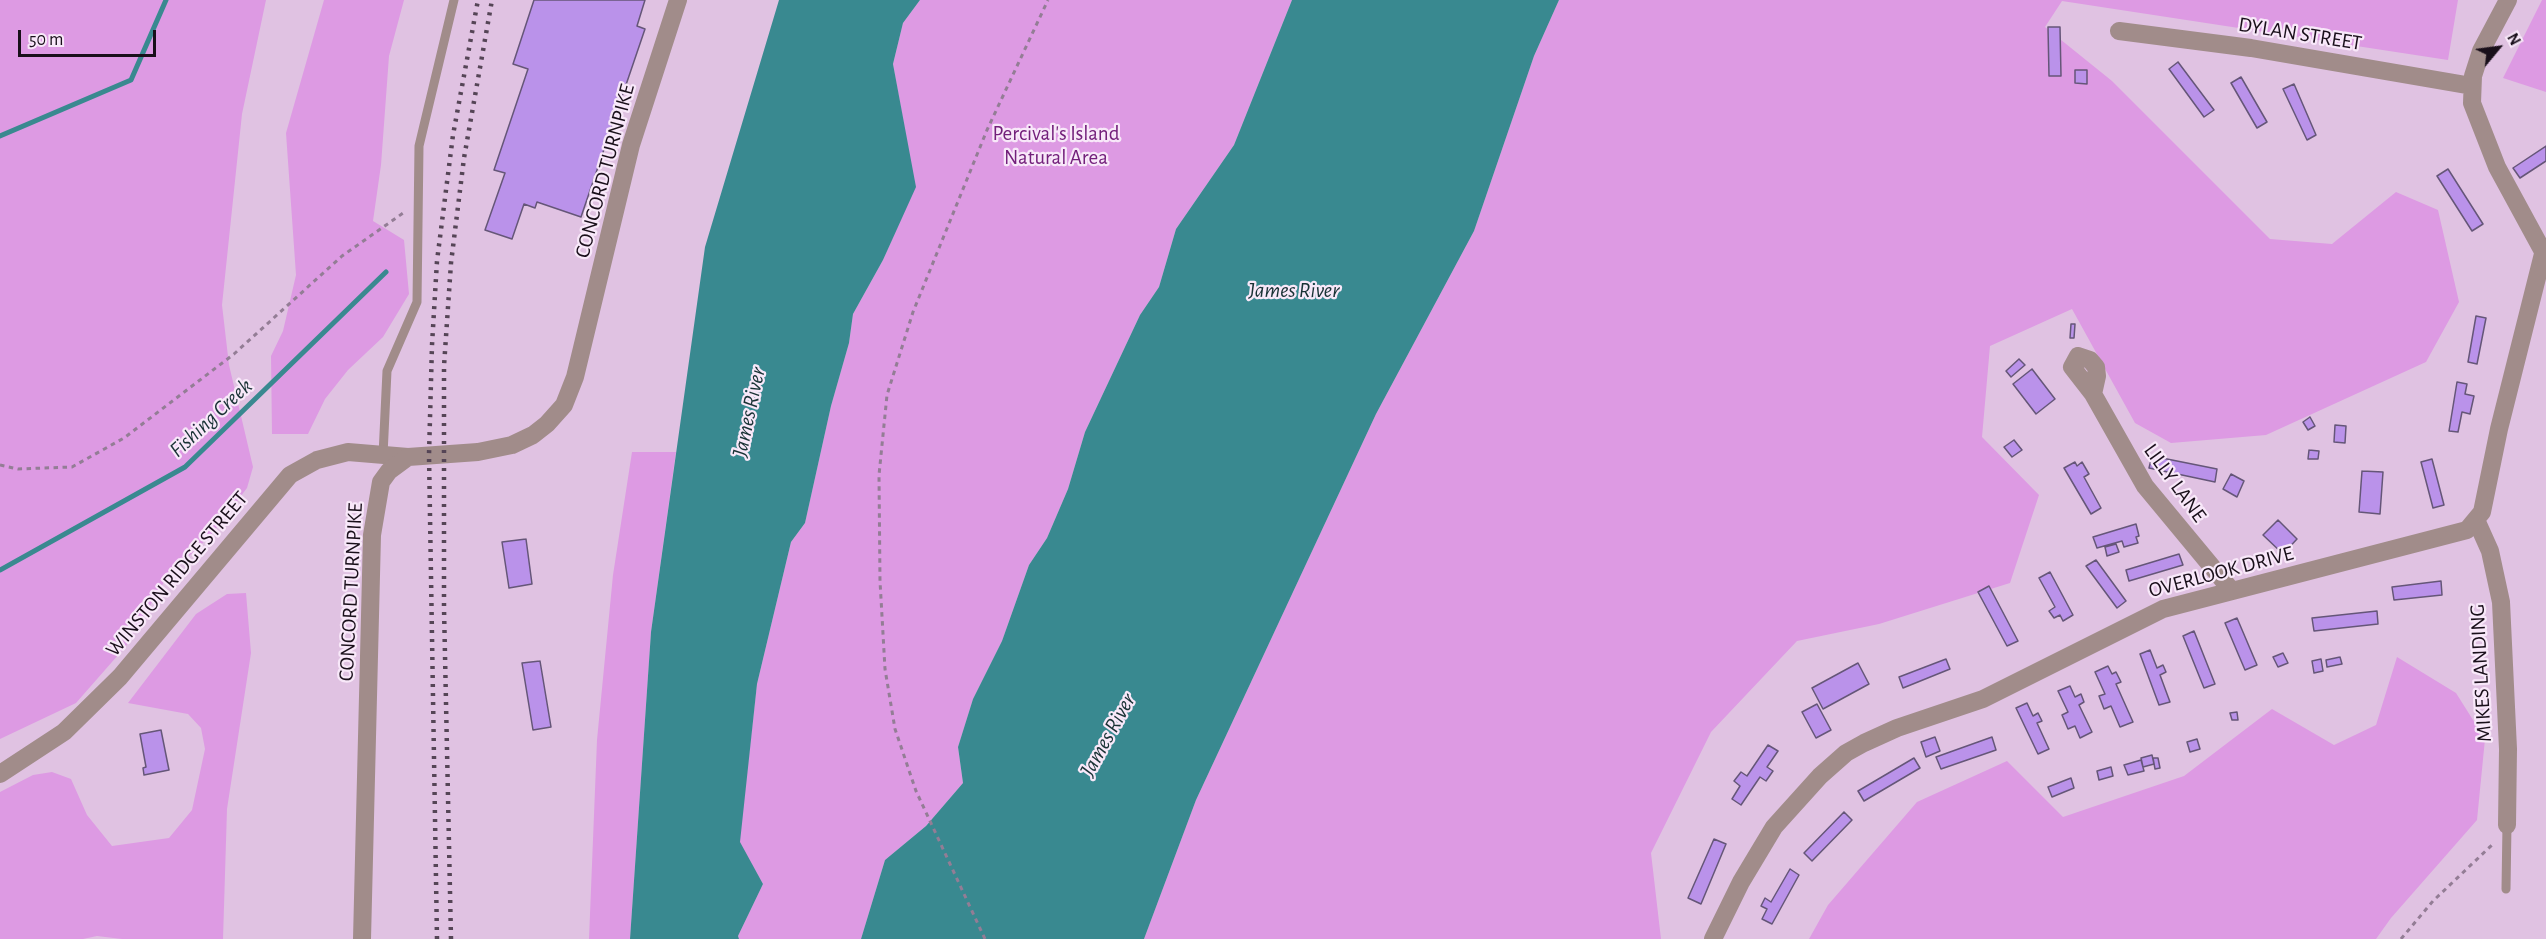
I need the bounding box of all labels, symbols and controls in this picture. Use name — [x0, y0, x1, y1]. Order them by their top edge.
street label: DYLAN STREET — [2236, 12, 2364, 56]
scale bar — [21, 18, 159, 56]
north arrow — [2468, 18, 2528, 78]
text: 50 m — [29, 31, 63, 49]
text: N — [2504, 31, 2523, 48]
street label: CONCORD TURNPIKE — [570, 81, 640, 261]
park label: Percival's Island Natural Area — [992, 121, 1120, 171]
water label: James River — [1249, 277, 1339, 303]
water label: James River — [727, 365, 771, 459]
water label: Fishing Creek — [164, 373, 258, 463]
street label: LILLY LANE — [2138, 439, 2212, 527]
street label: WINSTON RIDGE STREET — [101, 486, 253, 662]
street label: CONCORD TURNPIKE — [334, 502, 368, 682]
street label: OVERLOOK DRIVE — [2146, 541, 2296, 603]
street label: MIKES LANDING — [2465, 603, 2497, 743]
water label: James River — [1074, 689, 1142, 781]

